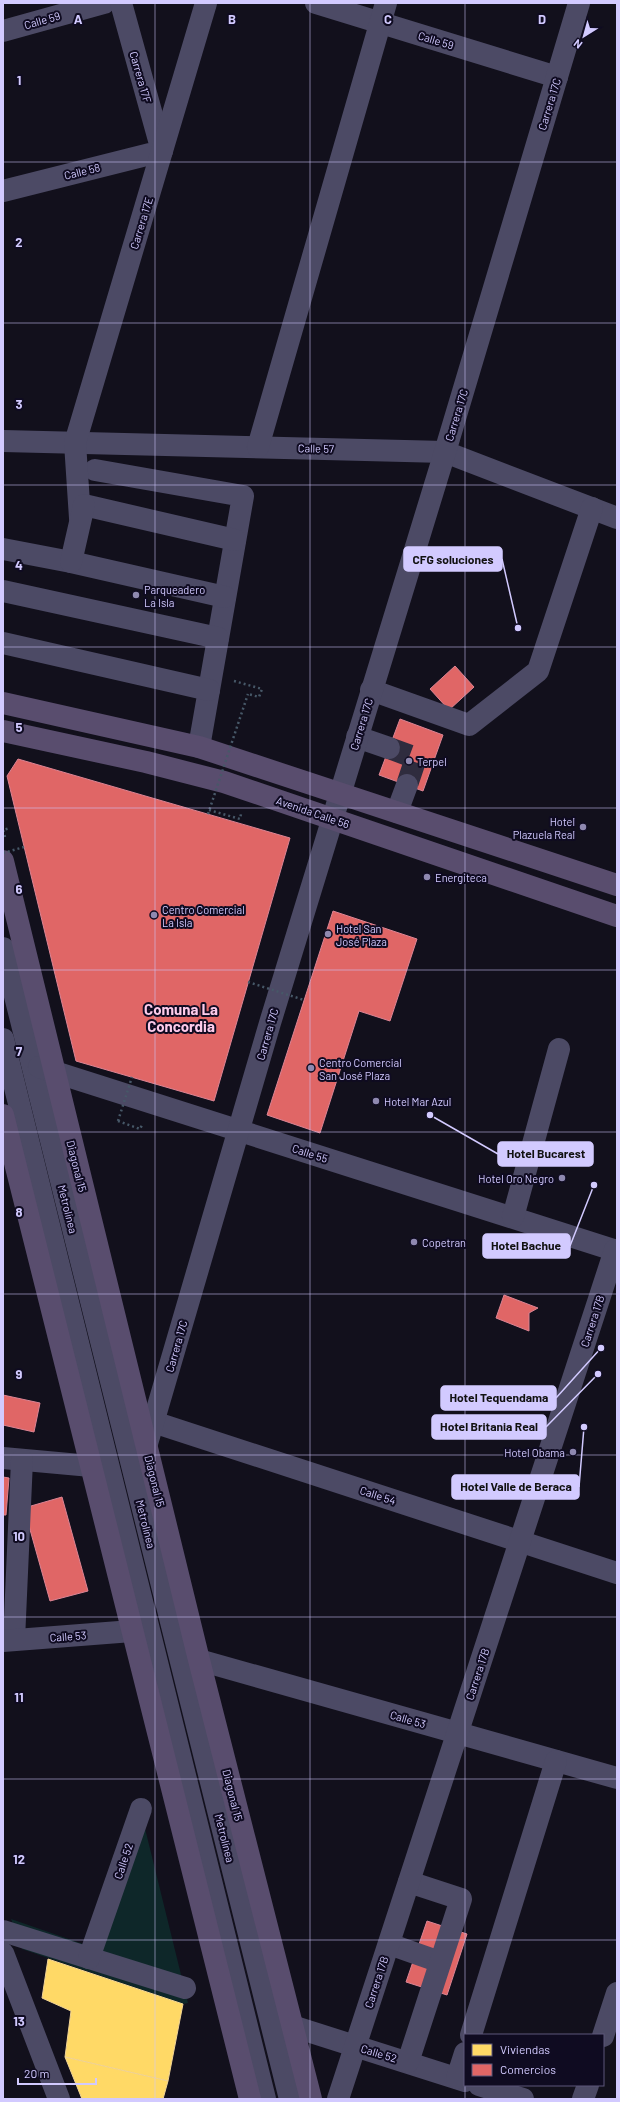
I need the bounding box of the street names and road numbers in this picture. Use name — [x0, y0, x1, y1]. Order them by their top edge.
street label: Calle 59 — [23, 9, 62, 31]
street label: Calle 59 — [417, 28, 456, 52]
street label: Carrera 17F — [127, 50, 155, 104]
street label: Carrera 17C — [535, 76, 563, 132]
street label: Calle 58 — [63, 160, 102, 182]
street label: Carrera 17E — [127, 195, 155, 251]
street label: Carrera 17C — [442, 387, 470, 443]
street label: Calle 57 — [298, 441, 334, 455]
street label: Carrera 17C — [347, 696, 375, 752]
street label: Avenida Calle 56 — [275, 793, 352, 831]
street label: Carrera 17C — [253, 1006, 281, 1062]
street label: Diagonal 15 — [64, 1139, 90, 1194]
street label: Calle 55 — [291, 1141, 330, 1165]
street label: Metrolínea — [56, 1183, 80, 1235]
street label: Carrera 17B — [578, 1293, 607, 1349]
street label: Carrera 17C — [162, 1318, 190, 1374]
street label: Diagonal 15 — [142, 1454, 168, 1509]
street label: Calle 54 — [358, 1483, 398, 1507]
street label: Metrolínea — [134, 1498, 158, 1550]
street label: Calle 53 — [49, 1628, 87, 1644]
street label: Carrera 17B — [463, 1646, 492, 1702]
street label: Calle 53 — [389, 1708, 427, 1730]
street label: Diagonal 15 — [220, 1768, 246, 1823]
street label: Metrolínea — [213, 1812, 237, 1864]
street label: Calle 52 — [111, 1841, 135, 1881]
street label: Carrera 17B — [362, 1954, 391, 2010]
street label: Calle 52 — [359, 2041, 399, 2065]

